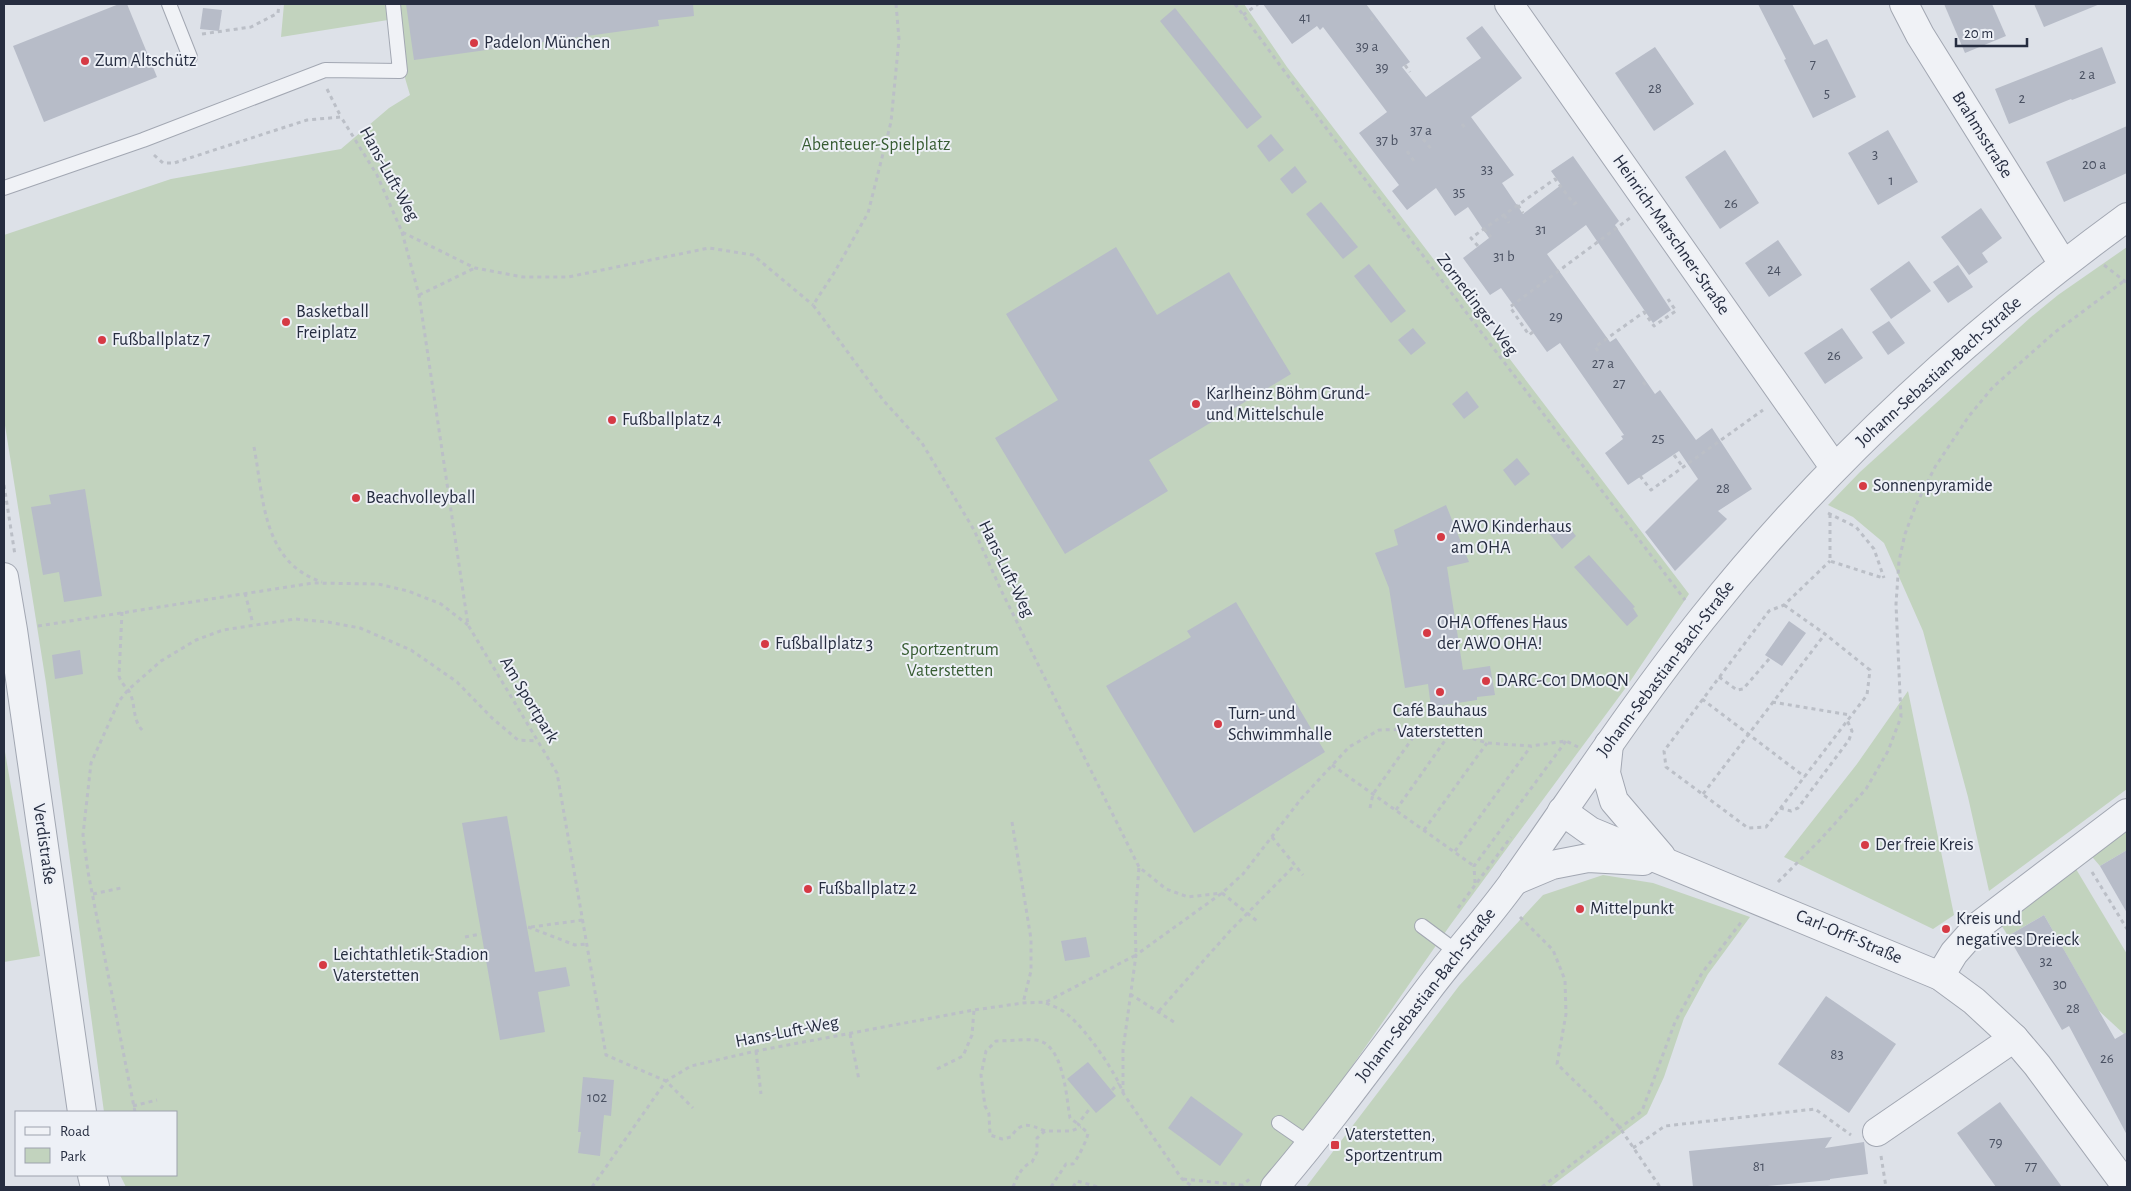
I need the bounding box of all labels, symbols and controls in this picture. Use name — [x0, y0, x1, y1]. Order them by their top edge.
house number: 41 — [1299, 10, 1311, 25]
scale bar — [1956, 15, 2027, 47]
text: 20 m — [1964, 26, 1993, 41]
place label: Padelon München — [484, 34, 610, 52]
marker: Padelon München — [468, 37, 480, 49]
house number: 39 a — [1356, 39, 1378, 54]
place label: Zum Altschütz — [95, 52, 196, 70]
marker: Zum Altschütz — [79, 55, 91, 67]
house number: 7 — [1810, 57, 1816, 72]
house number: 39 — [1375, 60, 1389, 75]
house number: 2 a — [2079, 67, 2095, 82]
house number: 28 — [1648, 81, 1662, 96]
house number: 5 — [1824, 86, 1830, 101]
street label: Brahmsstraße — [1948, 89, 2016, 181]
house number: 2 — [2019, 91, 2026, 106]
house number: 37 a — [1410, 123, 1432, 138]
street label: Hans-Luft-Weg — [356, 124, 422, 224]
house number: 37 b — [1376, 133, 1399, 148]
park label: Abenteuer-Spielplatz — [801, 136, 951, 154]
house number: 3 — [1872, 147, 1878, 162]
street label: Heinrich-Marschner-Straße — [1609, 152, 1733, 318]
house number: 20 a — [2082, 157, 2106, 172]
house number: 33 — [1481, 162, 1493, 177]
house number: 1 — [1888, 173, 1894, 188]
house number: 35 — [1453, 185, 1465, 200]
house number: 26 — [1724, 196, 1738, 211]
house number: 31 — [1535, 222, 1547, 237]
house number: 31 b — [1493, 249, 1515, 264]
street label: Zornedinger Weg — [1433, 251, 1521, 359]
house number: 24 — [1767, 262, 1781, 277]
street label: Johann-Sebastian-Bach-Straße — [1853, 293, 2025, 451]
place label: Basketball Freiplatz — [296, 303, 369, 342]
house number: 29 — [1549, 309, 1563, 324]
marker: Basketball Freiplatz — [280, 316, 292, 328]
place label: Fußballplatz 7 — [112, 331, 210, 349]
marker: Fußballplatz 7 — [96, 334, 108, 346]
house number: 26 — [1827, 348, 1841, 363]
house number: 27 a — [1592, 356, 1614, 371]
house number: 27 — [1612, 376, 1626, 391]
place label: Karlheinz Böhm Grund- und Mittelschule — [1206, 385, 1370, 424]
marker: Karlheinz Böhm Grund- und Mittelschule — [1190, 398, 1202, 410]
place label: Fußballplatz 4 — [622, 411, 722, 429]
marker: Fußballplatz 4 — [606, 414, 618, 426]
house number: 25 — [1651, 431, 1665, 446]
place label: Sonnenpyramide — [1873, 477, 1993, 495]
marker: Sonnenpyramide — [1857, 480, 1869, 492]
house number: 28 — [1716, 481, 1730, 496]
place label: Beachvolleyball — [366, 489, 476, 507]
marker: Beachvolleyball — [350, 492, 362, 504]
street label: Hans-Luft-Weg — [975, 518, 1037, 620]
place label: AWO Kinderhaus am OHA — [1451, 518, 1572, 557]
marker: AWO Kinderhaus am OHA — [1435, 531, 1447, 543]
street label: Johann-Sebastian-Bach-Straße — [1594, 578, 1738, 760]
place label: OHA Offenes Haus der AWO OHA! — [1437, 614, 1568, 653]
marker: OHA Offenes Haus der AWO OHA! — [1421, 627, 1433, 639]
place label: Fußballplatz 3 — [775, 635, 873, 653]
marker: Fußballplatz 3 — [759, 638, 771, 650]
park label: Sportzentrum Vaterstetten — [901, 641, 999, 680]
street label: Am Sportpark — [496, 654, 562, 747]
place label: DARC-C01 DM0QN — [1496, 672, 1629, 690]
marker: DARC-C01 DM0QN — [1480, 675, 1492, 687]
marker: Café Bauhaus Vaterstetten — [1434, 686, 1446, 698]
place label: Café Bauhaus Vaterstetten — [1393, 702, 1487, 741]
place label: Turn- und Schwimmhalle — [1228, 705, 1332, 744]
marker: Turn- und Schwimmhalle — [1212, 718, 1224, 730]
street label: Verdistraße — [29, 802, 59, 886]
place label: Der freie Kreis — [1875, 836, 1974, 854]
marker: Der freie Kreis — [1859, 839, 1871, 851]
place label: Fußballplatz 2 — [818, 880, 917, 898]
marker: Fußballplatz 2 — [802, 883, 814, 895]
place label: Mittelpunkt — [1590, 900, 1674, 918]
marker: Mittelpunkt — [1574, 903, 1586, 915]
street label: Johann-Sebastian-Bach-Straße — [1353, 905, 1499, 1085]
street label: Carl-Orff-Straße — [1793, 907, 1905, 967]
place label: Kreis und negatives Dreieck — [1956, 910, 2080, 949]
marker: Kreis und negatives Dreieck — [1940, 923, 1952, 935]
place label: Leichtathletik-Stadion Vaterstetten — [333, 946, 489, 985]
house number: 32 — [2039, 954, 2053, 969]
marker: Leichtathletik-Stadion Vaterstetten — [317, 959, 329, 971]
house number: 30 — [2053, 977, 2067, 992]
house number: 28 — [2066, 1001, 2080, 1016]
street label: Hans-Luft-Weg — [734, 1013, 840, 1051]
house number: 83 — [1830, 1047, 1844, 1062]
house number: 26 — [2100, 1051, 2114, 1066]
house number: 102 — [587, 1090, 607, 1105]
legend — [15, 1111, 178, 1176]
text: Road — [60, 1124, 90, 1139]
place label: Vaterstetten, Sportzentrum — [1345, 1126, 1443, 1165]
house number: 79 — [1989, 1135, 2003, 1150]
marker: Vaterstetten, Sportzentrum — [1329, 1139, 1341, 1151]
text: Park — [60, 1149, 86, 1164]
house number: 81 — [1753, 1159, 1765, 1174]
house number: 77 — [2025, 1159, 2037, 1174]

